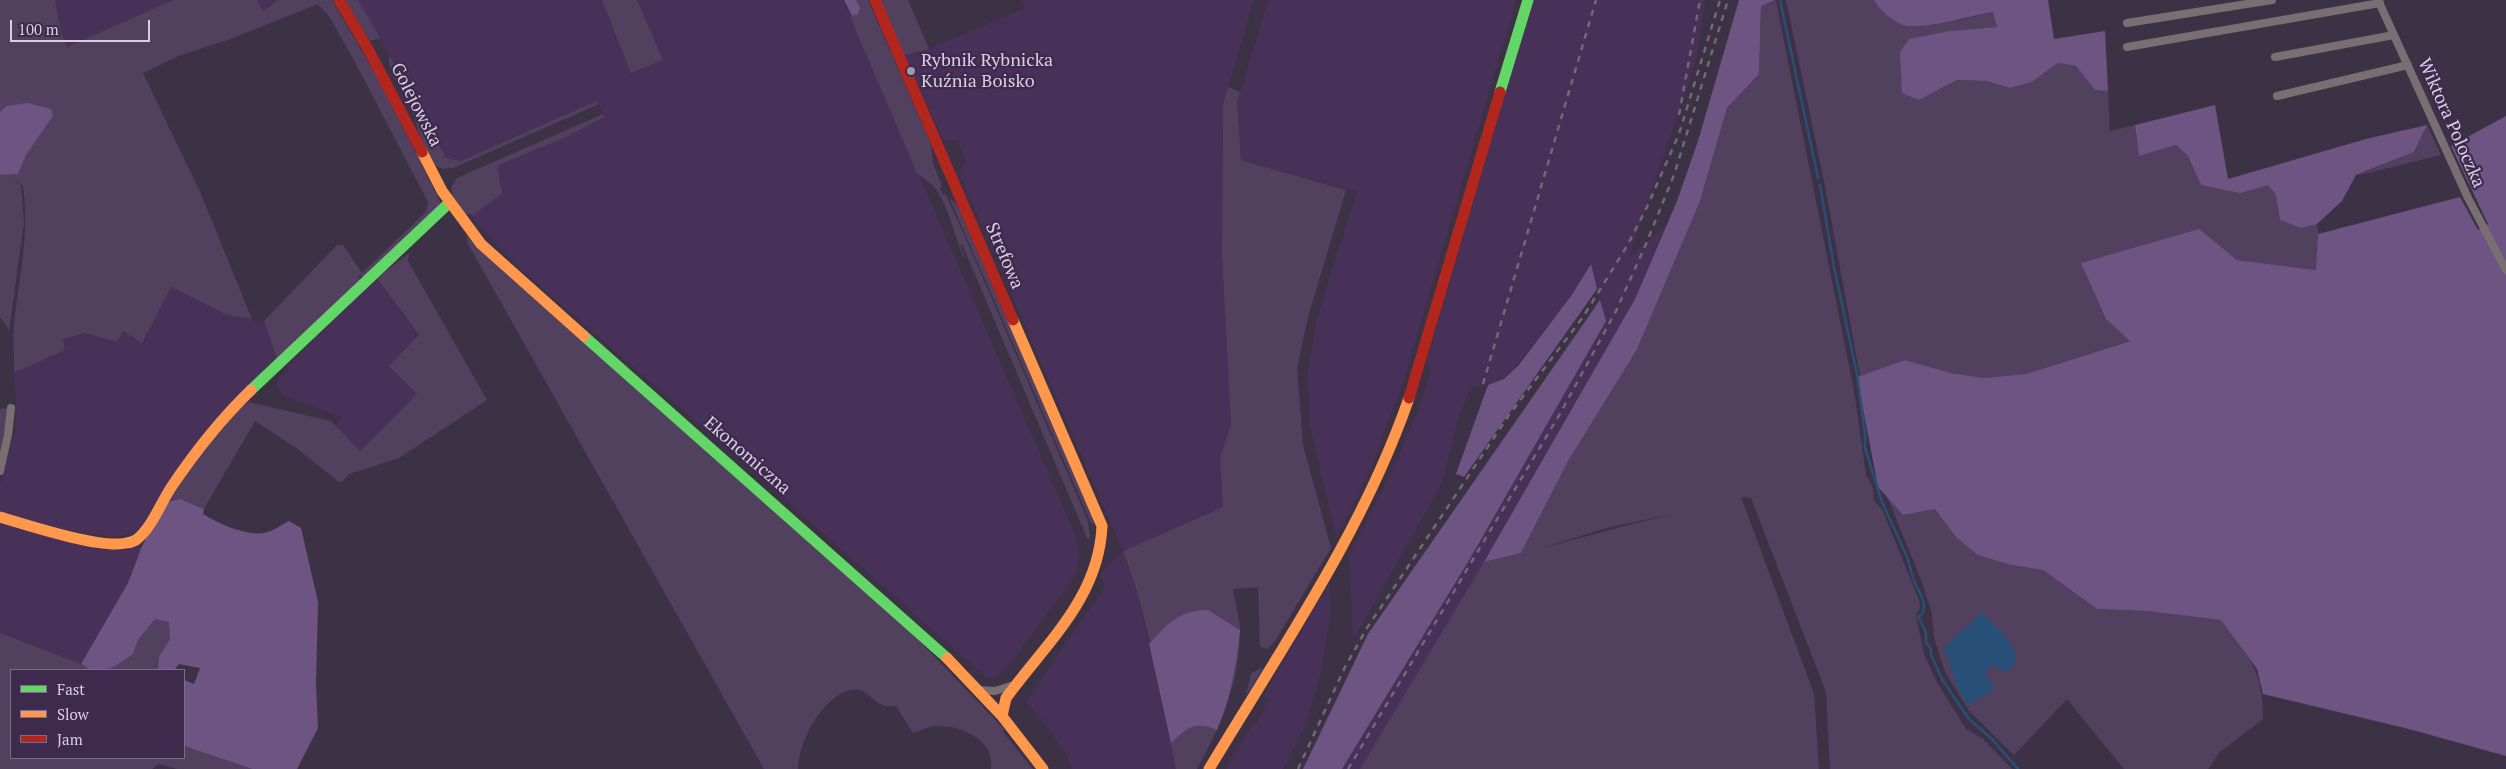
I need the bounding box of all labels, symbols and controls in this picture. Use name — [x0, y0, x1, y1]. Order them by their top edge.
scale bar — [12, 10, 152, 42]
text: 100 m — [18, 19, 59, 39]
place label: Rybnik Rybnicka Kuźnia Boisko — [921, 50, 1053, 92]
street label: Wiktora Poloczka — [2413, 55, 2489, 191]
street label: Golejowska — [386, 60, 446, 150]
marker: Rybnik Rybnicka Kuźnia Boisko — [905, 65, 917, 77]
street label: Strefowa — [980, 220, 1028, 292]
street label: Ekonomiczna — [699, 413, 795, 499]
legend — [10, 669, 185, 759]
text: Fast — [57, 679, 85, 699]
text: Slow — [57, 704, 89, 724]
text: Jam — [57, 729, 83, 749]

